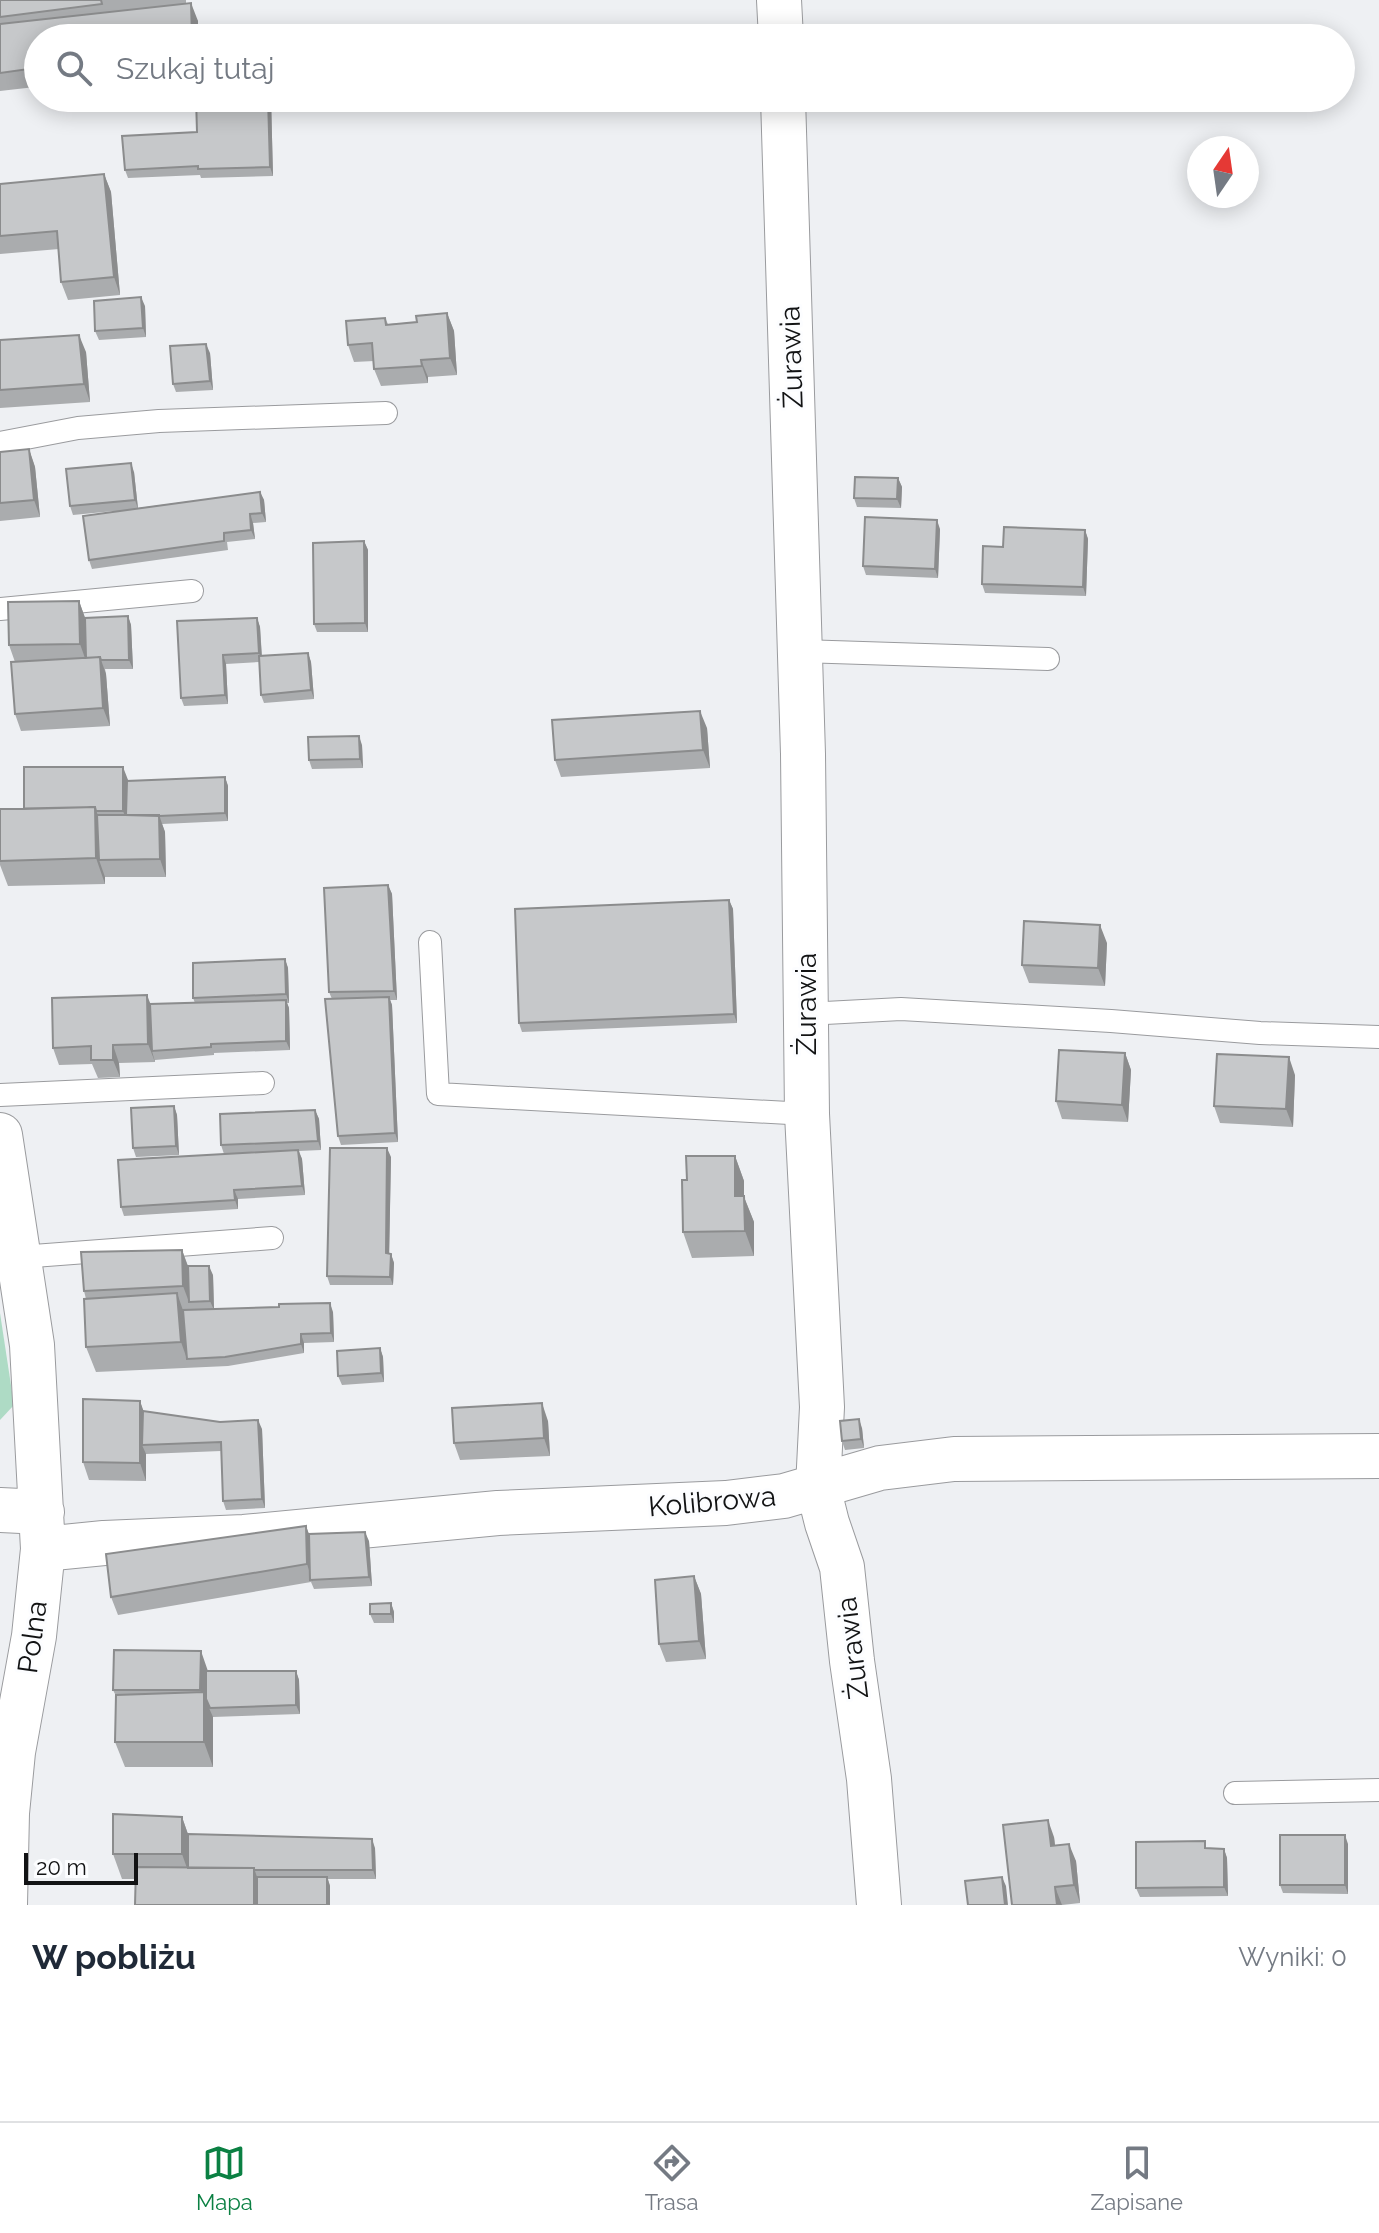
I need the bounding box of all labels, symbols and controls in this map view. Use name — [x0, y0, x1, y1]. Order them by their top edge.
search box — [24, 24, 1355, 112]
icon: search — [52, 46, 96, 90]
text: Szukaj tutaj — [116, 51, 274, 86]
north arrow — [1187, 136, 1259, 208]
street label: Żurawia — [773, 305, 810, 409]
street label: Żurawia — [790, 953, 823, 1055]
street label: Kolibrowa — [647, 1479, 777, 1524]
street label: Żurawia — [830, 1595, 875, 1701]
street label: Polna — [11, 1599, 54, 1676]
scale bar — [24, 1849, 138, 1885]
text: 20 m — [36, 1854, 87, 1880]
text: W pobliżu — [32, 1937, 196, 1977]
text: Wyniki: 0 — [1238, 1942, 1347, 1972]
tab: Mapa — [196, 2141, 253, 2215]
tab: Trasa — [645, 2141, 698, 2215]
tab: Zapisane — [1090, 2141, 1183, 2215]

